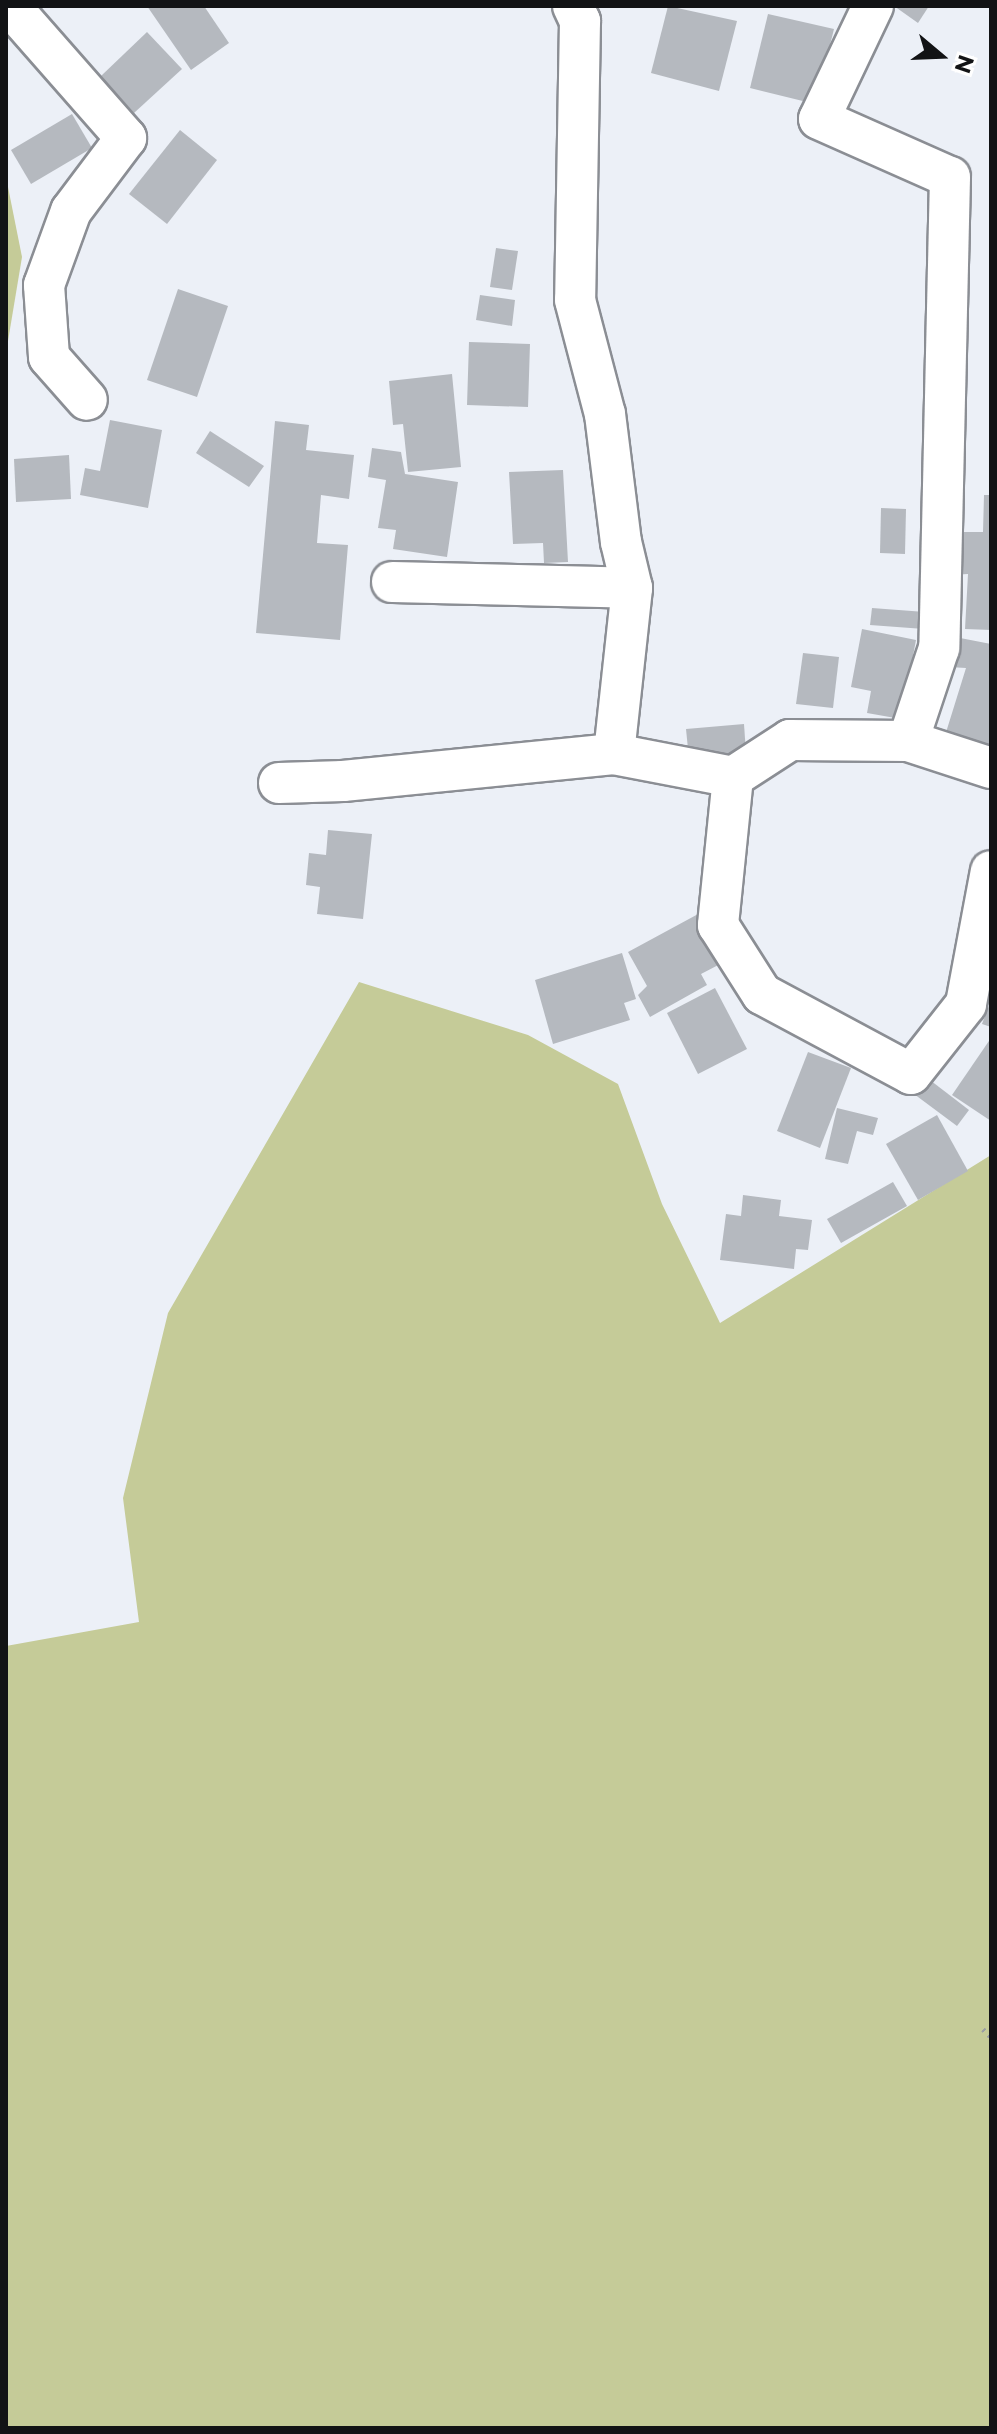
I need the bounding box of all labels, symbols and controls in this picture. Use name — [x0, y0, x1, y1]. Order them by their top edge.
north arrow — [901, 16, 981, 96]
text: N — [949, 51, 980, 77]

